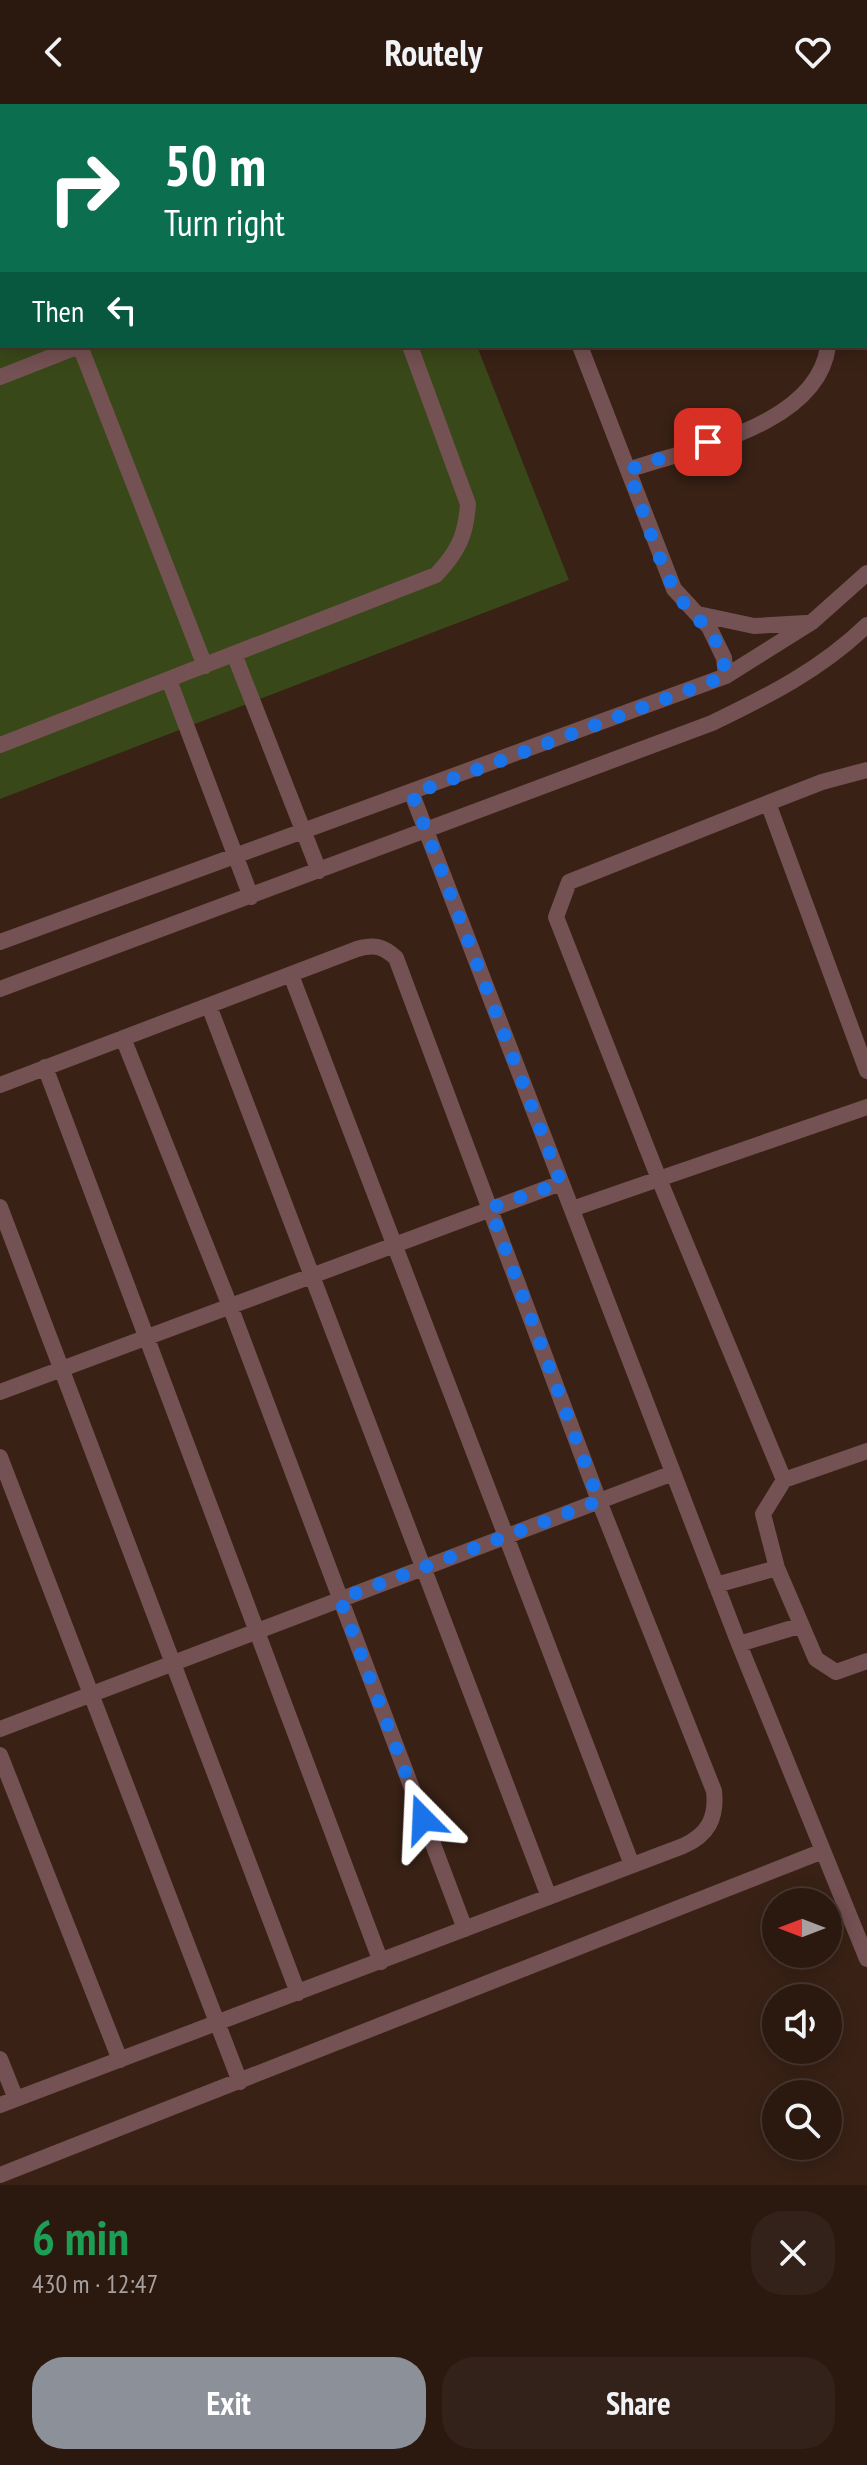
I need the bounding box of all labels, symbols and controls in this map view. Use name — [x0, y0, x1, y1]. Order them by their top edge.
text: Routely — [385, 29, 482, 76]
icon: back — [32, 30, 76, 74]
icon: heart — [791, 30, 835, 74]
text: 50 m — [164, 129, 266, 201]
icon: right — [32, 136, 136, 240]
text: Turn right — [164, 199, 285, 246]
icon: left — [100, 288, 144, 332]
text: Then — [32, 291, 84, 330]
pin — [674, 408, 742, 476]
icon: arrive — [686, 420, 730, 464]
position arrow — [381, 1777, 465, 1861]
north arrow — [762, 1888, 842, 1968]
map controls — [762, 1888, 842, 2160]
button: sound — [762, 1984, 842, 2064]
button: search — [762, 2080, 842, 2160]
text: 6 min — [32, 2206, 129, 2268]
button: close — [751, 2211, 835, 2295]
text: 430 m · 12:47 — [32, 2267, 158, 2300]
button: Exit — [32, 2357, 426, 2449]
button: Share — [442, 2357, 835, 2449]

